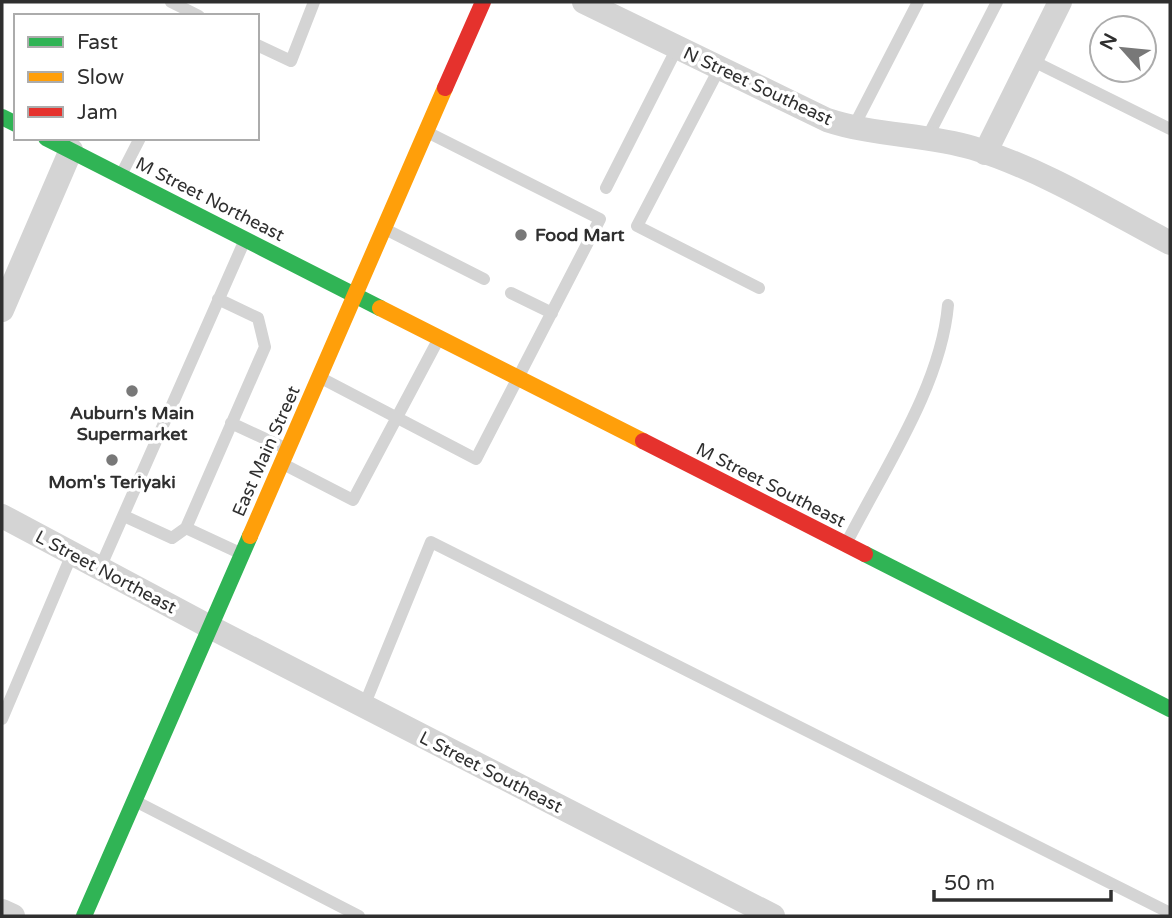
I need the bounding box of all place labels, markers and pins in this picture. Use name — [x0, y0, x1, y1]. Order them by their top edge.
place label: Food Mart — [535, 224, 625, 246]
marker: Food Mart — [513, 227, 529, 243]
marker: Auburn's Main Supermarket — [124, 383, 140, 399]
place label: Auburn's Main Supermarket — [70, 402, 194, 445]
marker: Mom's Teriyaki — [104, 452, 120, 468]
place label: Mom's Teriyaki — [48, 471, 176, 493]

